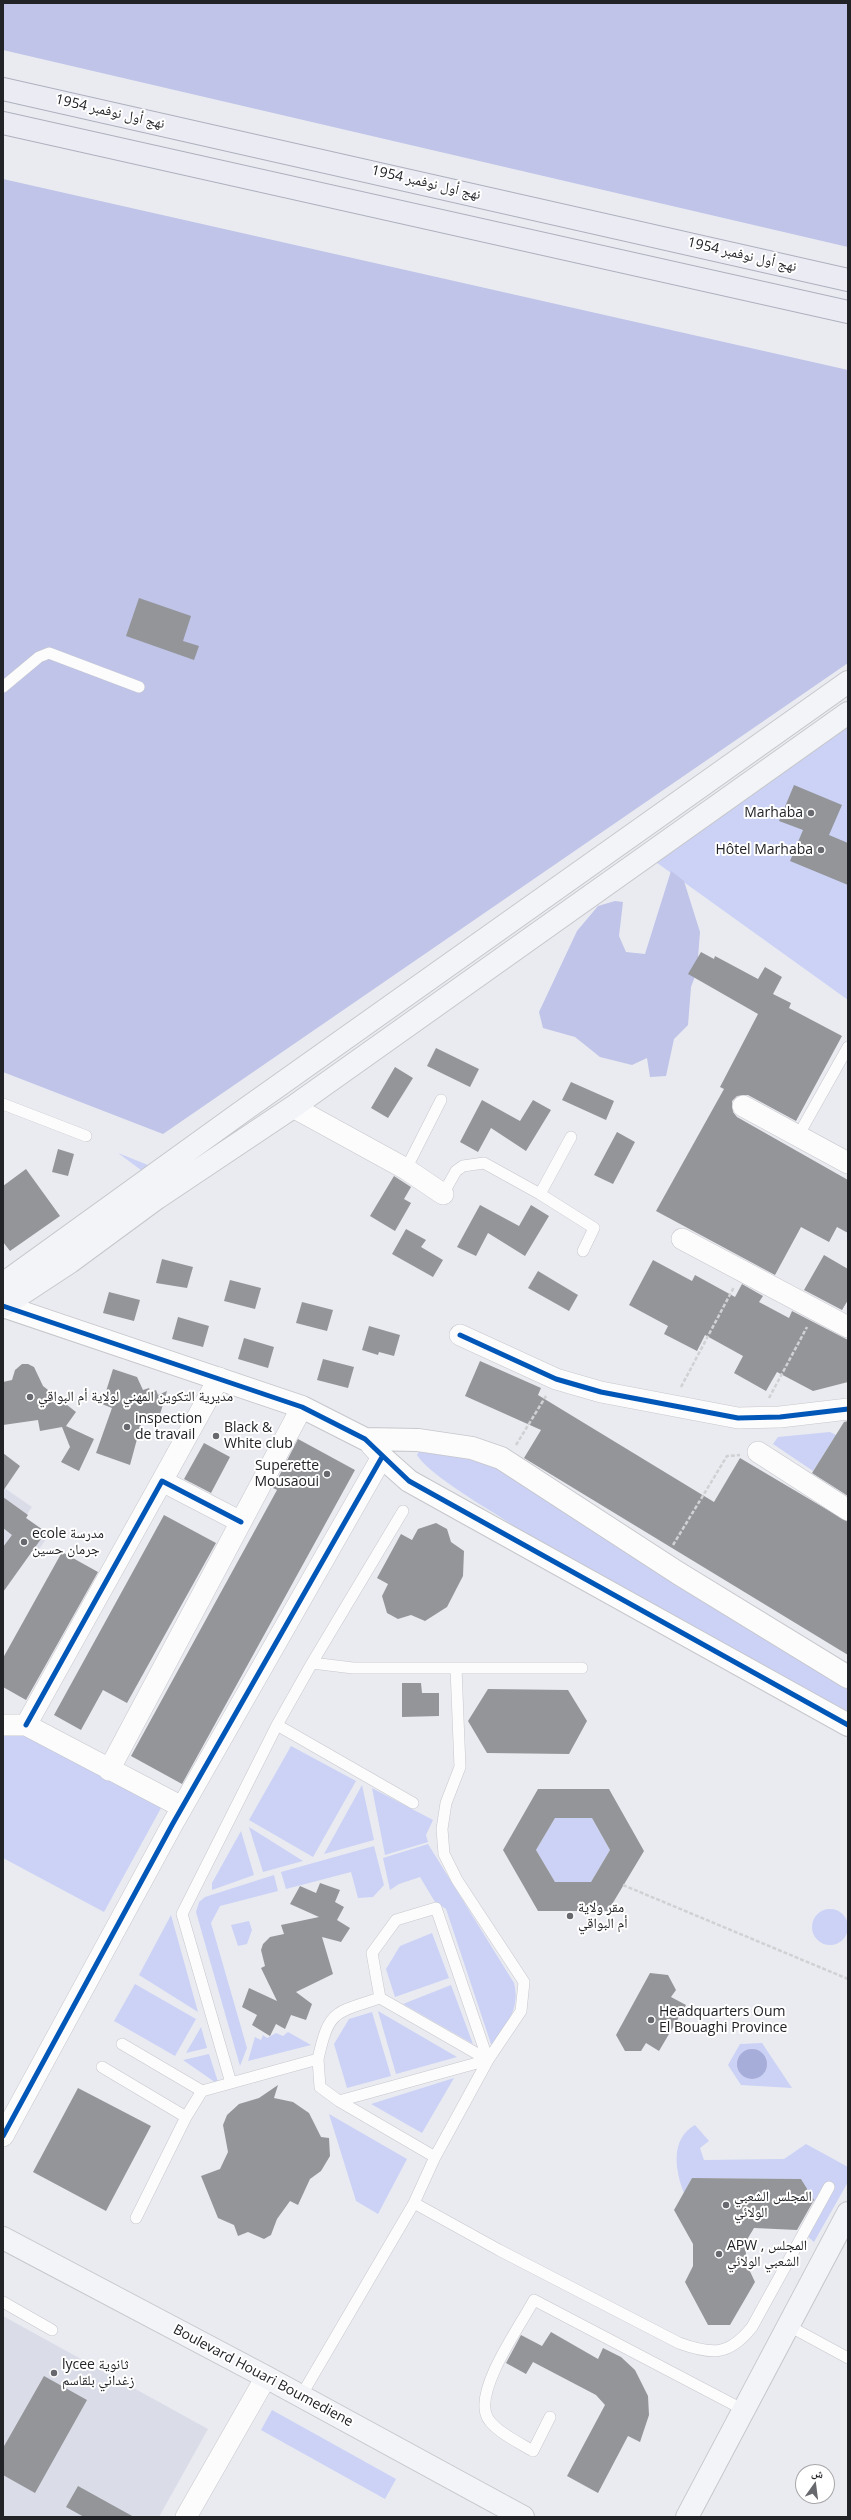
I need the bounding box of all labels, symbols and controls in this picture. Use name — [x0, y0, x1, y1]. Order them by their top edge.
street label: نهج أول نوفمبر 1954 — [54, 91, 166, 133]
street label: نهج أول نوفمبر 1954 — [370, 162, 482, 204]
street label: نهج أول نوفمبر 1954 — [686, 234, 798, 276]
place label: Marhaba — [744, 805, 803, 821]
marker: Marhaba — [806, 808, 816, 818]
place label: Hôtel Marhaba — [715, 842, 813, 858]
marker: Hôtel Marhaba — [816, 845, 826, 855]
place label: مديرية التكوين المهني لولاية أم البواقي — [38, 1389, 233, 1405]
marker: مديرية التكوين المهني لولاية أم البواقي — [25, 1392, 35, 1402]
place label: inspection de travail — [135, 1411, 202, 1444]
place label: Black & White club — [224, 1420, 293, 1452]
marker: inspection de travail — [122, 1422, 132, 1432]
marker: Black & White club — [211, 1431, 221, 1441]
place label: Superette Mousaoui — [254, 1458, 319, 1490]
marker: Superette Mousaoui — [322, 1469, 332, 1479]
place label: ecole مدرسة جرمان حسين — [32, 1526, 104, 1558]
marker: ecole مدرسة جرمان حسين — [19, 1537, 29, 1547]
place label: مقر ولاية أم البواقي — [578, 1900, 628, 1932]
marker: مقر ولاية أم البواقي — [565, 1911, 575, 1921]
place label: Headquarters Oum El Bouaghi Province — [659, 2004, 787, 2036]
marker: Headquarters Oum El Bouaghi Province — [646, 2015, 656, 2025]
place label: المجلس الشعبي الولائي — [734, 2189, 812, 2222]
marker: المجلس الشعبي الولائي — [721, 2200, 731, 2210]
place label: APW , المجلس الشعبي الولائي — [727, 2238, 807, 2270]
marker: APW , المجلس الشعبي الولائي — [714, 2249, 724, 2259]
street label: Boulevard Houari Boumediene — [170, 2321, 356, 2431]
place label: lycee ثانوية زغداني بلقاسم — [62, 2357, 134, 2390]
marker: lycee ثانوية زغداني بلقاسم — [49, 2368, 59, 2378]
north arrow — [795, 2464, 835, 2504]
text: ش — [810, 2464, 825, 2482]

